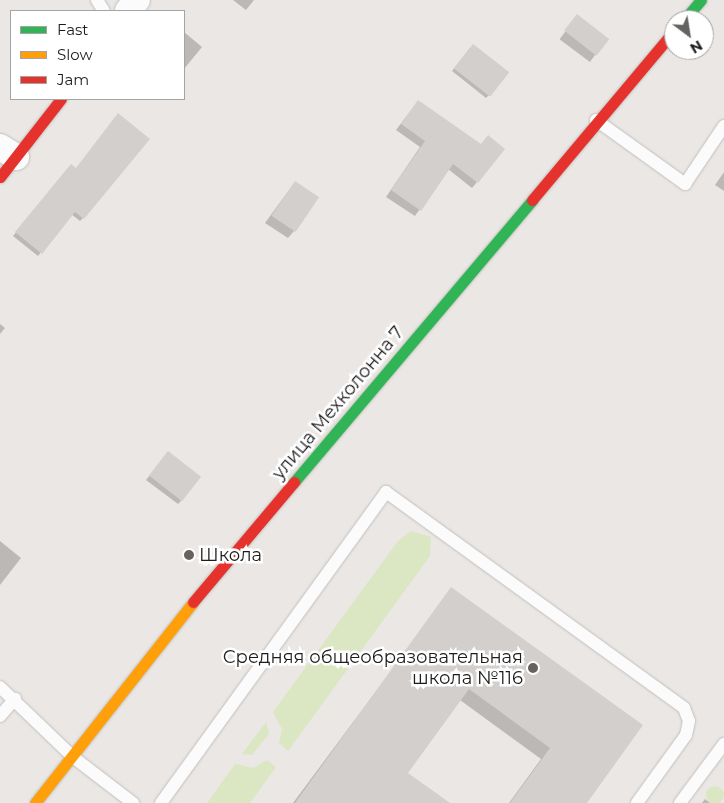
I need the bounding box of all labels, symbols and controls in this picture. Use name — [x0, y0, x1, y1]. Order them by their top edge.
legend — [10, 10, 185, 100]
north arrow — [664, 10, 714, 60]
text: Fast — [57, 20, 88, 39]
text: N — [687, 36, 706, 58]
text: Slow — [57, 45, 93, 64]
text: Jam — [57, 70, 89, 89]
street label: улица Мехколонна 7 — [268, 322, 408, 484]
place label: Школа — [199, 544, 262, 566]
marker: Школа — [183, 549, 195, 561]
place label: Средняя общеобразовательная школа №116 — [223, 647, 523, 690]
marker: Средняя общеобразовательная школа №116 — [527, 662, 539, 674]

